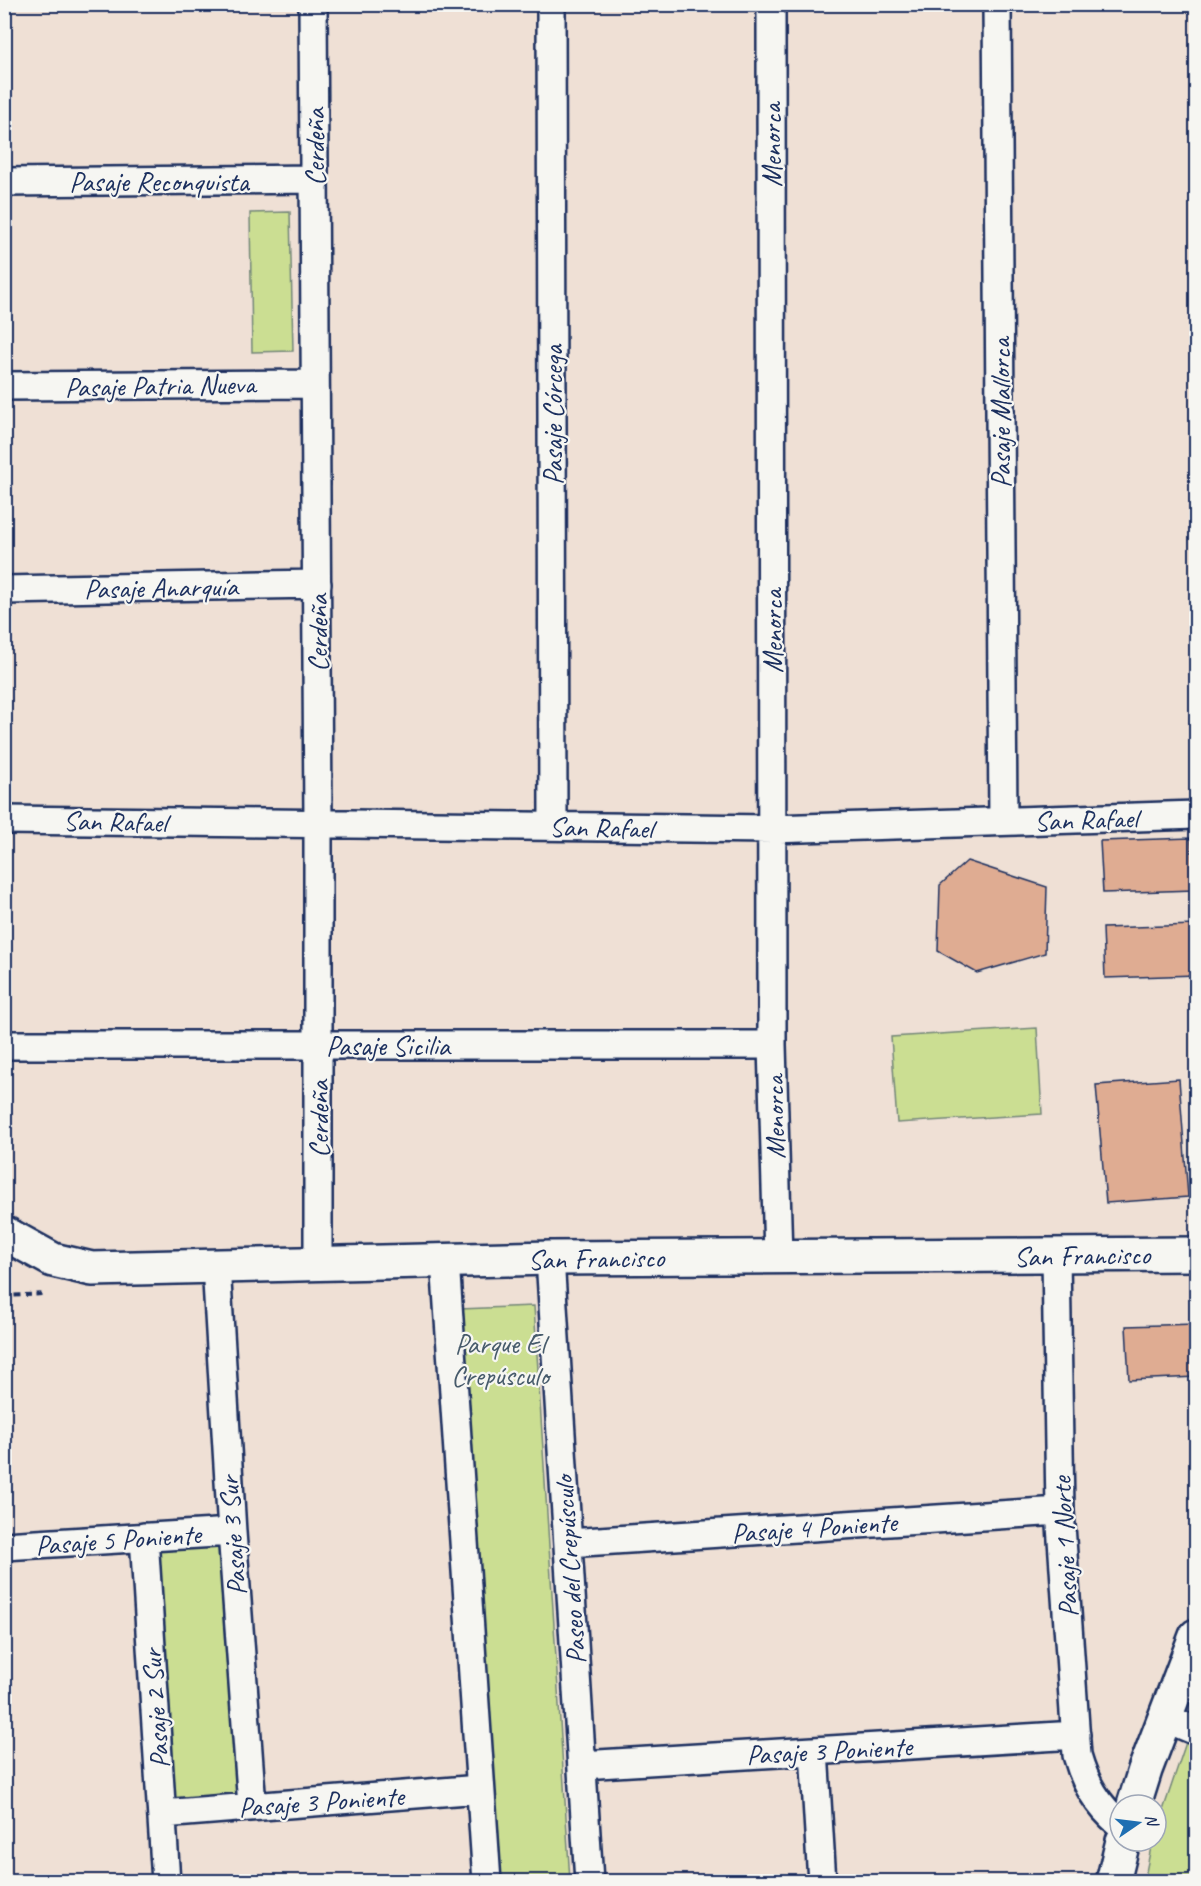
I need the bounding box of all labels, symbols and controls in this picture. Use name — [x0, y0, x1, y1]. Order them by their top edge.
street label: Menorca — [754, 101, 789, 187]
street label: Cerdeña — [297, 107, 332, 186]
street label: Pasaje Reconquista — [69, 164, 250, 199]
street label: Pasaje Mallorca — [983, 335, 1018, 488]
street label: Pasaje Córcega — [535, 343, 570, 485]
street label: Pasaje Patria Nueva — [65, 366, 258, 405]
street label: Pasaje Anarquía — [84, 569, 240, 606]
street label: Menorca — [755, 587, 790, 673]
street label: Cerdeña — [300, 593, 335, 672]
street label: San Rafael — [1034, 800, 1144, 839]
street label: San Rafael — [63, 803, 172, 840]
street label: San Rafael — [549, 809, 658, 846]
street label: Pasaje Sicilia — [326, 1028, 452, 1063]
street label: Menorca — [756, 1072, 793, 1159]
street label: Cerdeña — [301, 1079, 336, 1158]
street label: San Francisco — [1014, 1237, 1153, 1274]
street label: San Francisco — [528, 1240, 667, 1277]
park label: Parque El Crepúsculo — [451, 1326, 552, 1393]
street label: Pasaje 3 Sur — [211, 1472, 254, 1597]
street label: Paseo del Crepúsculo — [545, 1472, 594, 1665]
street label: Pasaje 1 Norte — [1043, 1474, 1086, 1618]
street label: Pasaje 4 Poniente — [730, 1504, 900, 1551]
street label: Pasaje 5 Poniente — [34, 1516, 204, 1563]
street label: Pasaje 2 Sur — [134, 1645, 177, 1770]
street label: Pasaje 3 Poniente — [745, 1729, 915, 1772]
street label: Pasaje 3 Poniente — [237, 1778, 407, 1825]
north arrow — [1108, 1793, 1168, 1853]
text: N — [1141, 1812, 1163, 1830]

